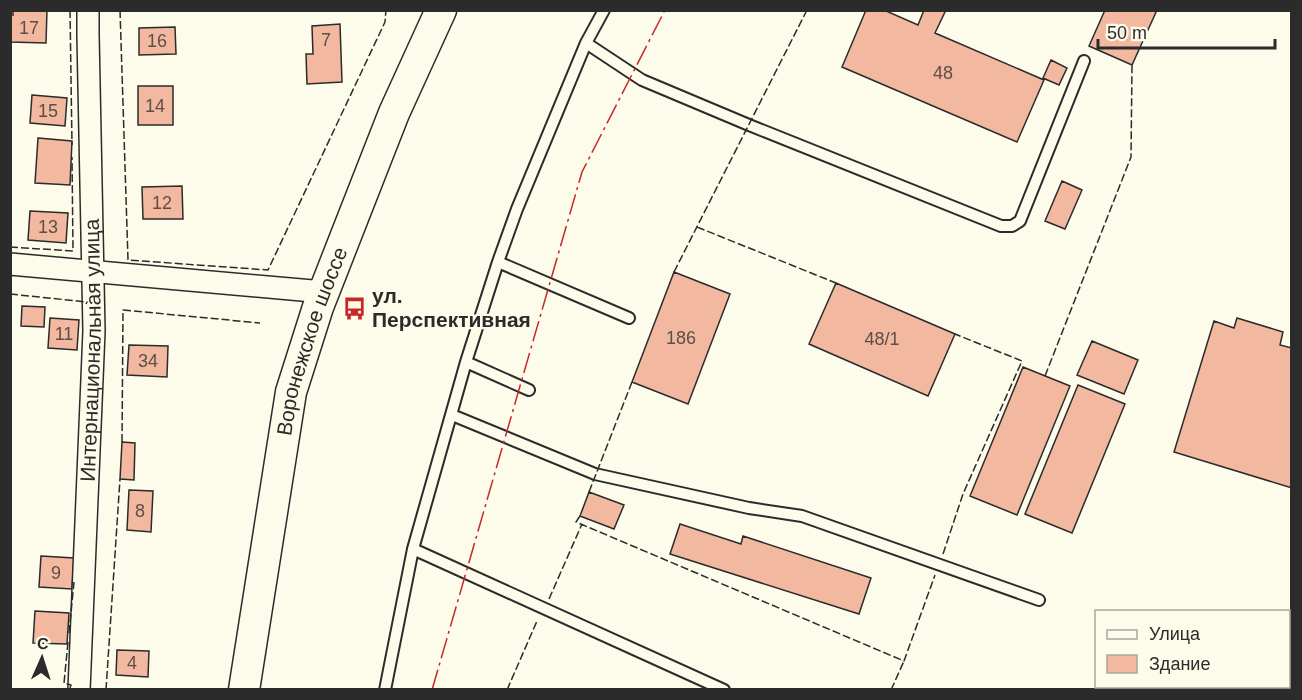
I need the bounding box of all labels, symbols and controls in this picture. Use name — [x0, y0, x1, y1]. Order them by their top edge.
scale bar — [1098, 12, 1275, 50]
house number: 17 — [19, 18, 39, 38]
text: 50 m — [1107, 23, 1147, 43]
house number: 7 — [321, 30, 331, 50]
house number: 16 — [147, 31, 167, 51]
house number: 48 — [933, 63, 953, 83]
house number: 14 — [145, 96, 165, 116]
house number: 15 — [38, 101, 58, 121]
house number: 12 — [152, 193, 172, 213]
house number: 13 — [38, 217, 58, 237]
street label: Интернациональная улица — [76, 218, 105, 482]
street label: Воронежское шоссе — [272, 244, 351, 437]
place label: ул. Перспективная — [372, 284, 531, 331]
bus stop icon: ул. Перспективная — [341, 295, 367, 321]
house number: 11 — [55, 324, 73, 344]
house number: 186 — [666, 328, 696, 348]
house number: 48/1 — [864, 329, 900, 349]
house number: 34 — [138, 351, 158, 371]
house number: 8 — [135, 501, 145, 521]
house number: 9 — [51, 563, 61, 583]
legend — [1095, 610, 1290, 688]
text: Улица — [1149, 624, 1201, 644]
north arrow — [12, 628, 72, 688]
text: С — [37, 635, 49, 652]
house number: 4 — [127, 653, 137, 673]
text: Здание — [1149, 654, 1210, 674]

